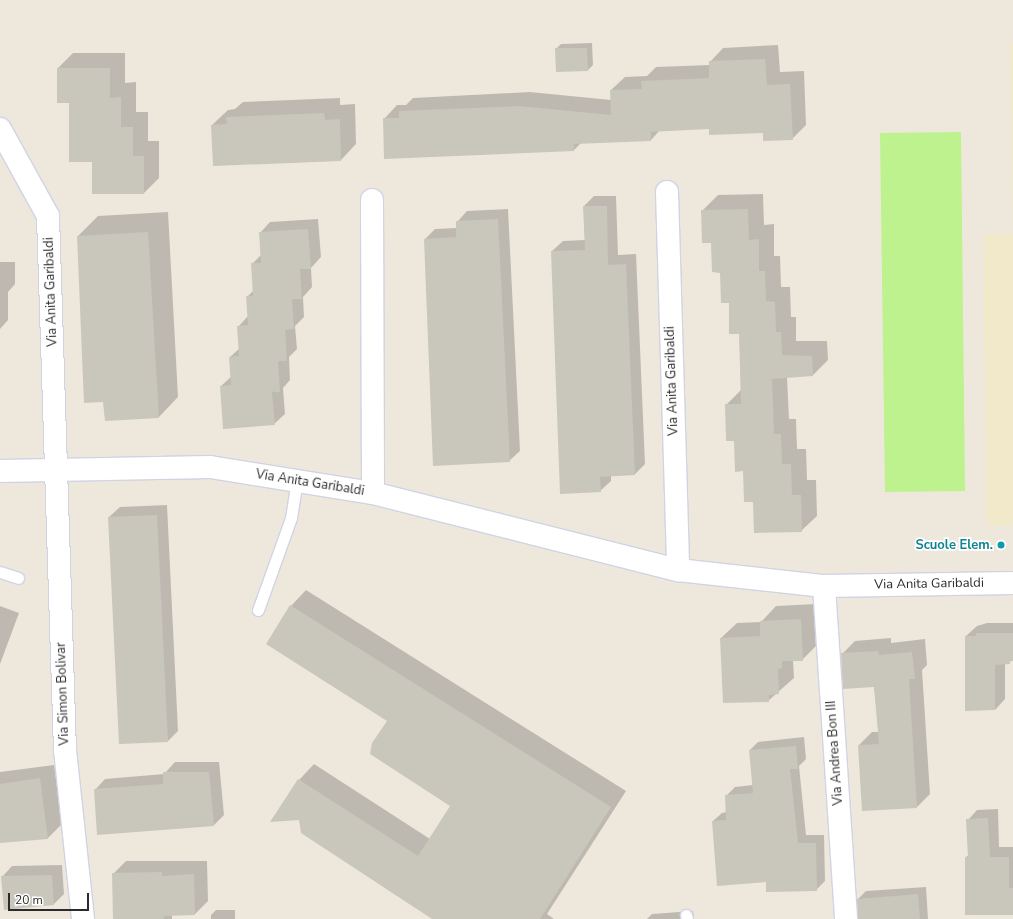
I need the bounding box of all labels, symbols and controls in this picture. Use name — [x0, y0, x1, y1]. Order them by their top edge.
street label: Via Anita Garibaldi — [41, 237, 61, 347]
street label: Via Anita Garibaldi — [662, 326, 682, 436]
street label: Via Anita Garibaldi — [255, 467, 365, 499]
place label: Scuole Elem. — [915, 537, 993, 553]
marker: Scuole Elem. — [996, 540, 1006, 550]
street label: Via Anita Garibaldi — [874, 575, 984, 593]
street label: Via Simon Bolivar — [53, 642, 73, 746]
street label: Via Andrea Bon III — [824, 700, 846, 806]
scale bar — [10, 885, 91, 911]
text: 20 m — [15, 892, 43, 908]

